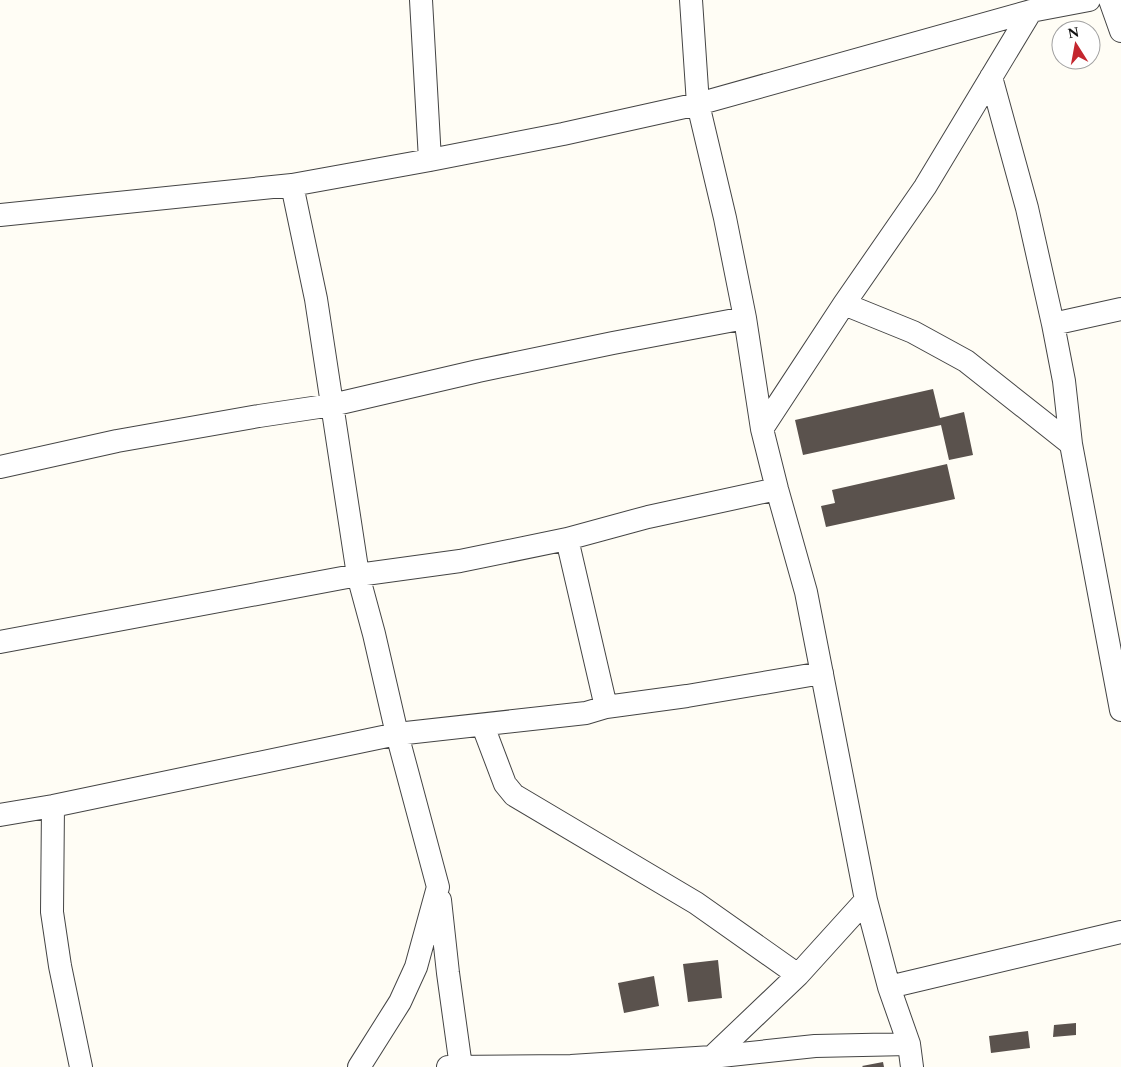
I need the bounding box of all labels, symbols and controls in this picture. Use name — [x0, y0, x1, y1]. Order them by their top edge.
north arrow — [1051, 20, 1101, 70]
text: N — [1066, 21, 1081, 44]

